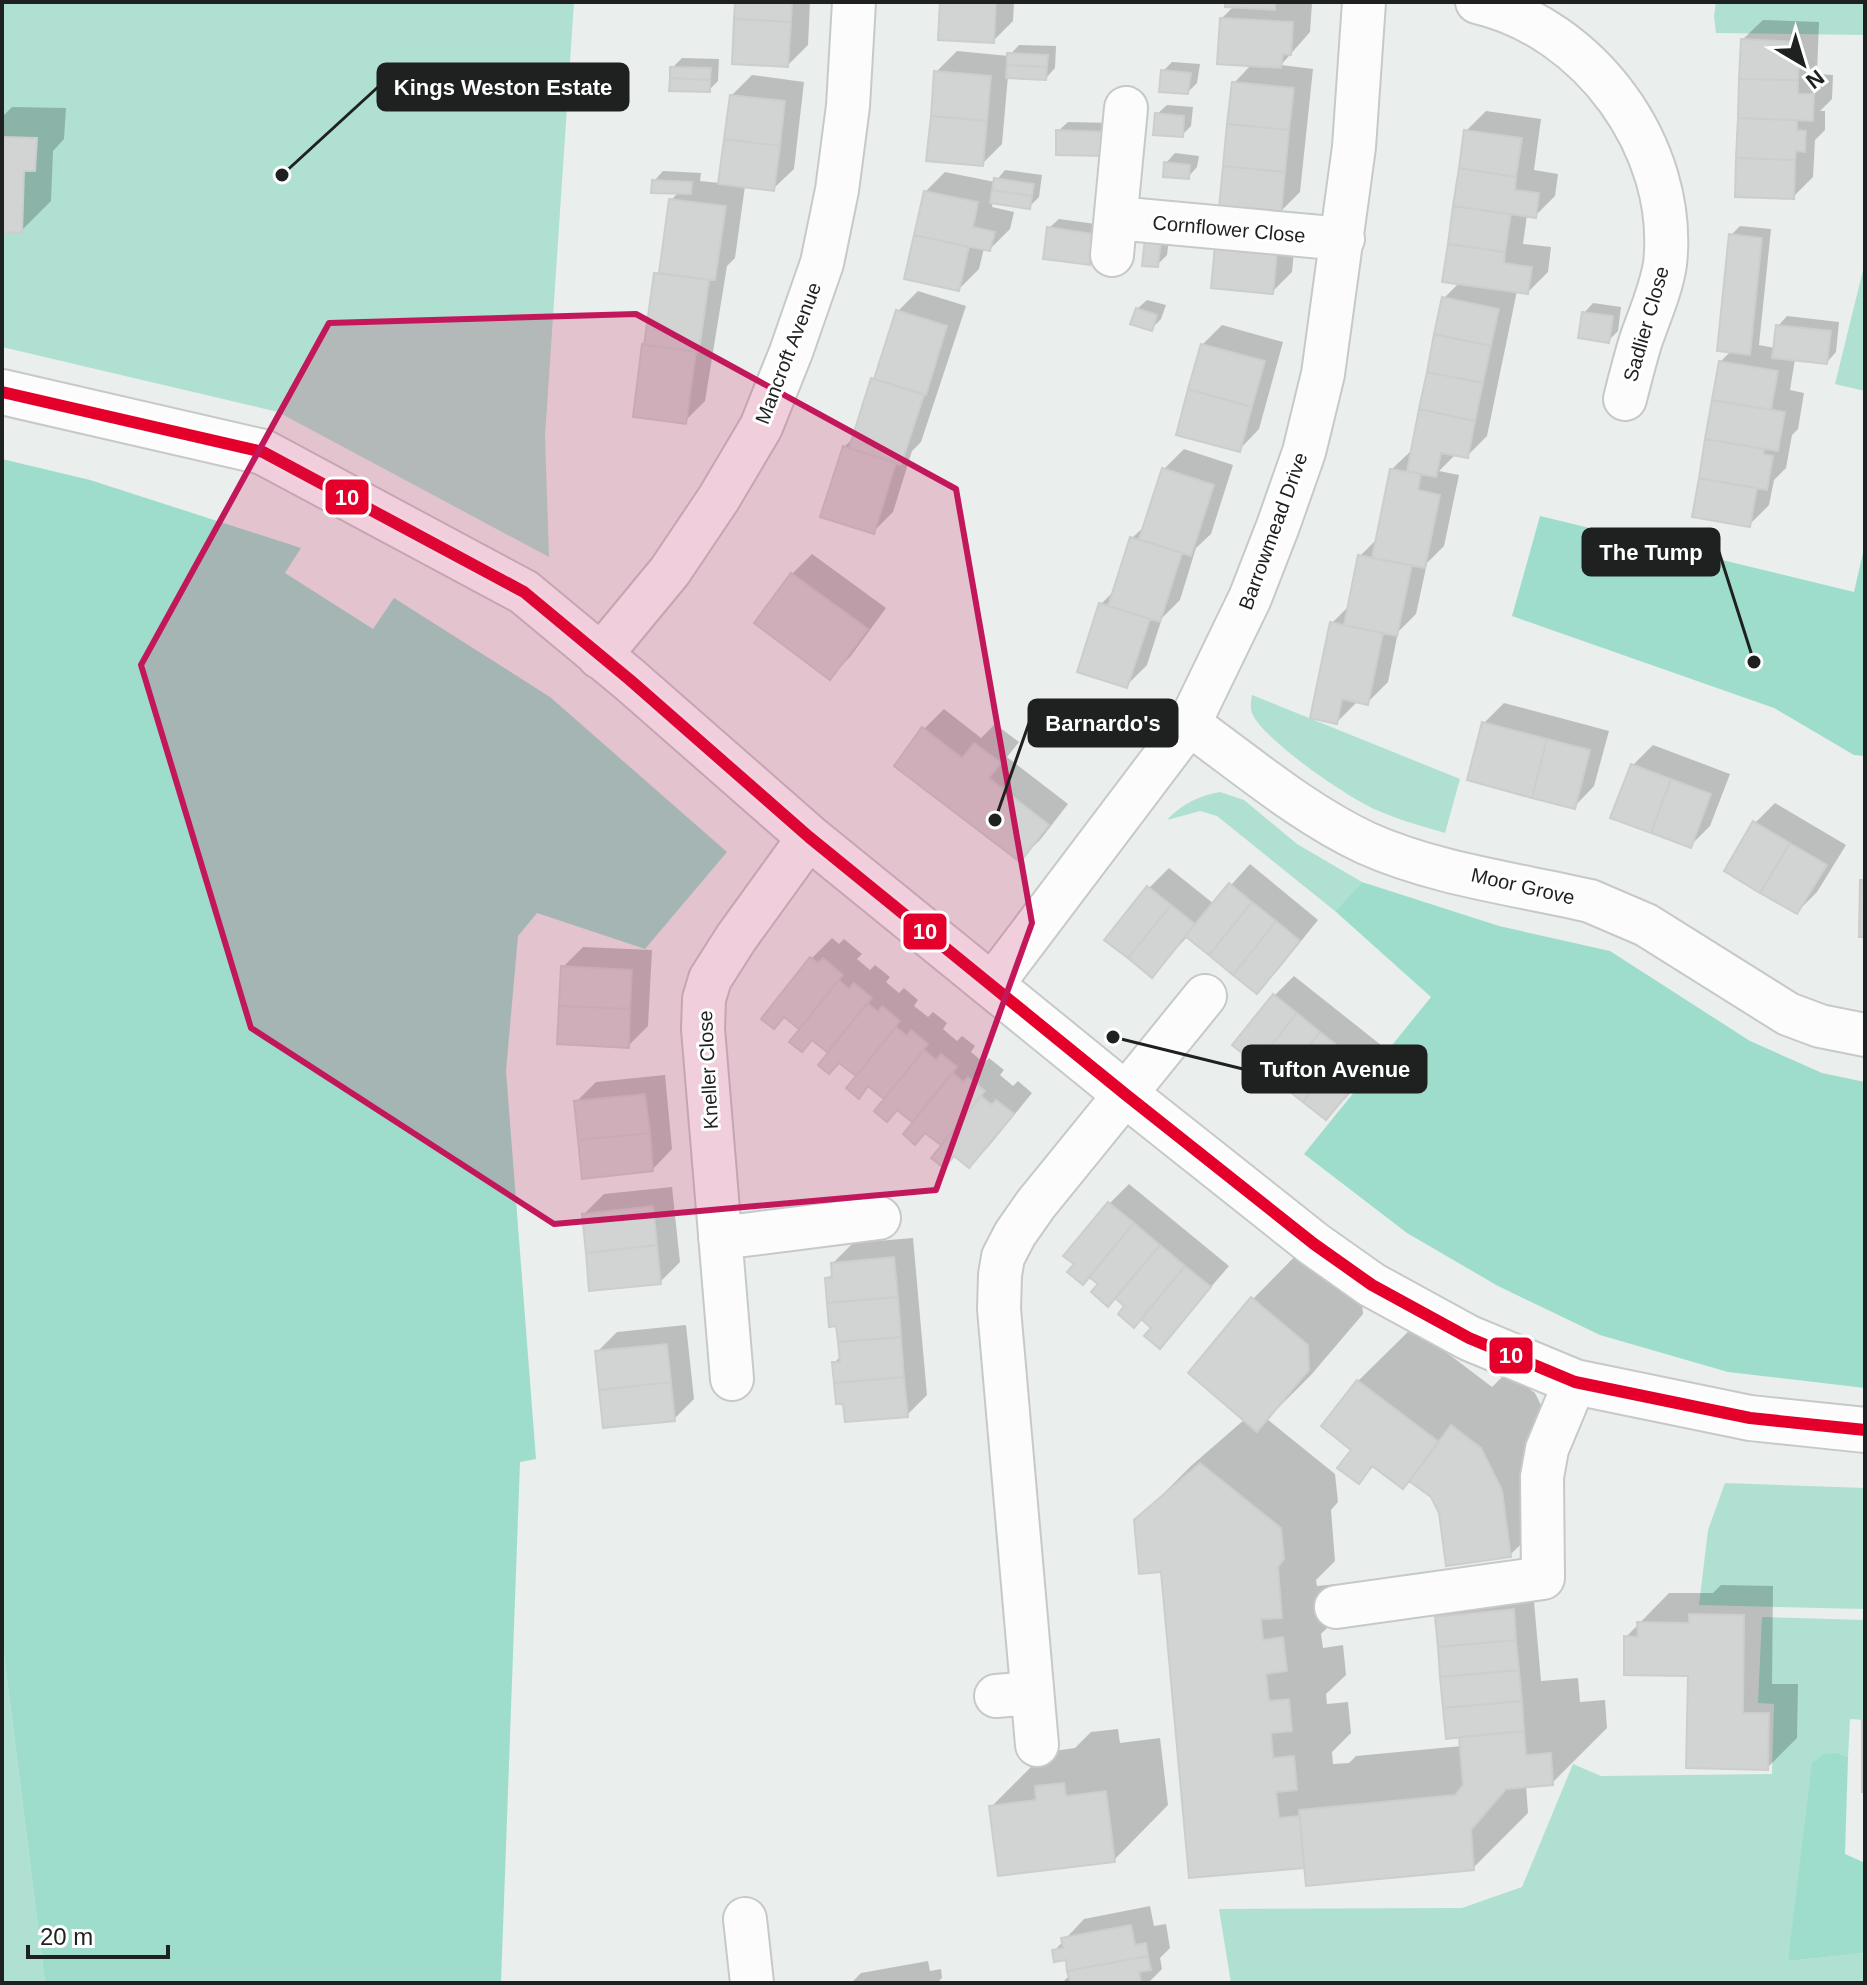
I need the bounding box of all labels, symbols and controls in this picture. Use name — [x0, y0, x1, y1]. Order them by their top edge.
north arrow — [1763, 24, 1843, 104]
callout: Kings Weston Estate — [378, 64, 628, 110]
text: N — [1801, 65, 1829, 94]
text: Kings Weston Estate — [394, 75, 612, 100]
street label: Cornflower Close — [1152, 211, 1306, 247]
street label: Sadlier Close — [1619, 264, 1673, 384]
street label: Mancroft Avenue — [751, 279, 825, 427]
street label: Barrowmead Drive — [1234, 449, 1312, 613]
line badge: 10 — [324, 478, 370, 516]
text: 10 — [335, 485, 359, 510]
callout: The Tump — [1583, 529, 1719, 575]
text: The Tump — [1599, 540, 1703, 565]
callout: Barnardo's — [1029, 700, 1177, 746]
text: Barnardo's — [1045, 711, 1161, 736]
street label: Moor Grove — [1469, 863, 1577, 909]
line badge: 10 — [902, 912, 948, 951]
text: 10 — [913, 919, 937, 944]
street label: Kneller Close — [694, 1010, 722, 1130]
callout: Tufton Avenue — [1243, 1046, 1426, 1092]
text: Tufton Avenue — [1260, 1057, 1410, 1082]
line badge: 10 — [1488, 1336, 1534, 1375]
text: 10 — [1499, 1343, 1523, 1368]
scale bar — [28, 1909, 168, 1959]
text: 20 m — [40, 1923, 93, 1950]

